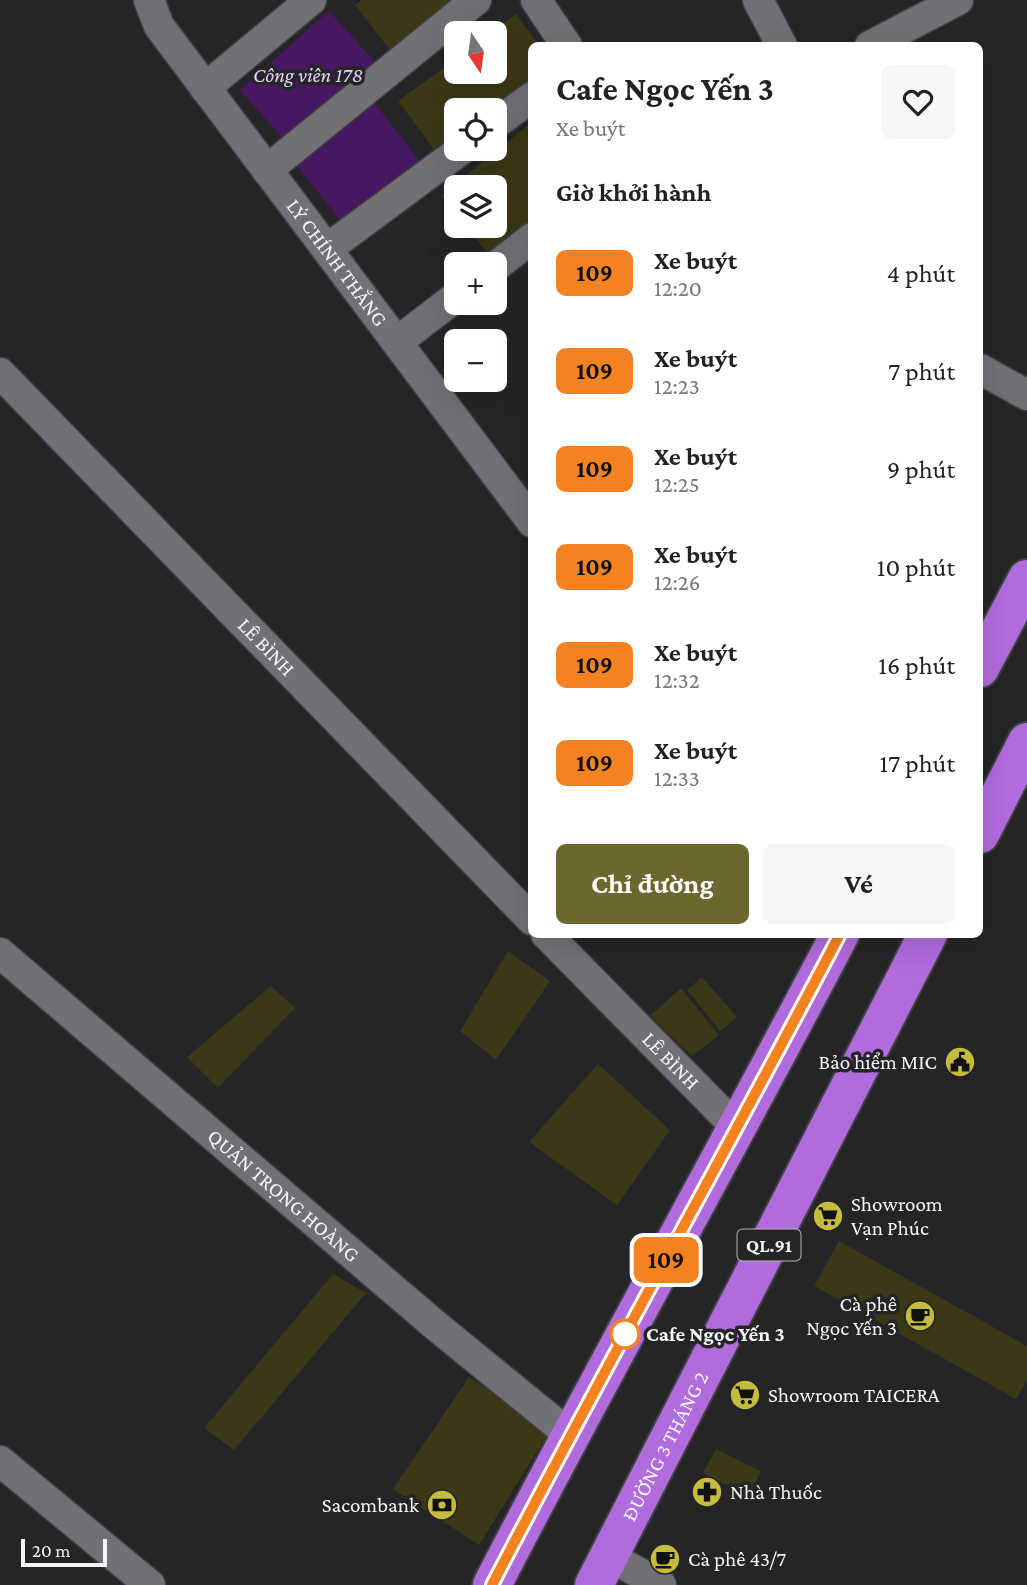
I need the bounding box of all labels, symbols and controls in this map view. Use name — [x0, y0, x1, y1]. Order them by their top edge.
north arrow — [444, 21, 508, 84]
map controls — [444, 21, 507, 392]
park label: Công viên 178 — [253, 63, 363, 87]
button: heart — [881, 65, 955, 139]
text: Cafe Ngọc Yến 3 — [556, 70, 774, 107]
button: locate — [444, 98, 507, 161]
text: Xe buýt — [556, 115, 625, 141]
button: layers — [444, 175, 507, 238]
text: Giờ khởi hành — [556, 178, 711, 207]
street label: LÝ CHÍNH THẮNG — [281, 194, 392, 331]
text: Xe buýt — [654, 246, 737, 275]
button: + — [444, 252, 507, 315]
text: 109 — [576, 259, 613, 286]
text: 4 phút — [887, 259, 955, 288]
text: 12:20 — [654, 275, 702, 301]
button: − — [444, 329, 507, 392]
text: Xe buýt — [654, 344, 737, 373]
text: 109 — [576, 357, 613, 384]
text: 7 phút — [888, 357, 955, 386]
text: 12:23 — [654, 373, 700, 399]
text: Xe buýt — [654, 442, 737, 471]
text: 109 — [576, 455, 613, 482]
text: 9 phút — [887, 455, 955, 484]
text: 12:25 — [654, 471, 700, 497]
text: Xe buýt — [654, 540, 737, 569]
text: 109 — [576, 553, 613, 580]
text: 10 phút — [877, 553, 955, 582]
text: 12:26 — [654, 569, 701, 595]
street label: LÊ BÌNH — [233, 613, 300, 681]
text: Xe buýt — [654, 638, 737, 667]
text: 109 — [576, 651, 613, 678]
text: 16 phút — [878, 651, 955, 680]
text: 12:32 — [654, 667, 700, 693]
text: Xe buýt — [654, 736, 737, 765]
text: 109 — [576, 749, 613, 776]
text: 17 phút — [880, 749, 955, 778]
text: 12:33 — [654, 765, 700, 791]
button: Chỉ đường — [556, 844, 749, 924]
button: Vé — [763, 844, 955, 924]
street label: LÊ BÌNH — [637, 1027, 704, 1095]
public building icon: Bảo hiểm MIC — [943, 1045, 977, 1079]
place label: Bảo hiểm MIC — [818, 1050, 937, 1074]
street label: QUẢN TRỌNG HOÀNG — [203, 1124, 364, 1267]
place label: Showroom Vạn Phúc — [851, 1192, 943, 1240]
supermarket icon: Showroom Vạn Phúc — [811, 1199, 845, 1233]
road number: QL.91 — [738, 1230, 800, 1260]
line badge: 109 — [626, 1237, 706, 1283]
text: 109 — [648, 1246, 684, 1273]
place label: Cà phê Ngọc Yến 3 — [806, 1292, 897, 1340]
cafe icon: Cà phê Ngọc Yến 3 — [903, 1299, 937, 1333]
marker: Cafe Ngọc Yến 3 — [610, 1319, 640, 1349]
place label: Cafe Ngọc Yến 3 — [646, 1322, 785, 1346]
street label: ĐƯỜNG 3 THÁNG 2 — [617, 1367, 714, 1525]
supermarket icon: Showroom TAICERA — [728, 1378, 762, 1412]
place label: Showroom TAICERA — [768, 1383, 939, 1407]
pharmacy icon: Nhà Thuốc — [690, 1475, 724, 1509]
place label: Nhà Thuốc — [730, 1480, 822, 1504]
bank icon: Sacombank — [425, 1488, 459, 1522]
place label: Sacombank — [322, 1493, 419, 1517]
scale bar — [21, 1536, 107, 1568]
text: 20 m — [32, 1540, 71, 1561]
cafe icon: Cà phê 43/7 — [648, 1542, 682, 1576]
place label: Cà phê 43/7 — [688, 1547, 786, 1571]

